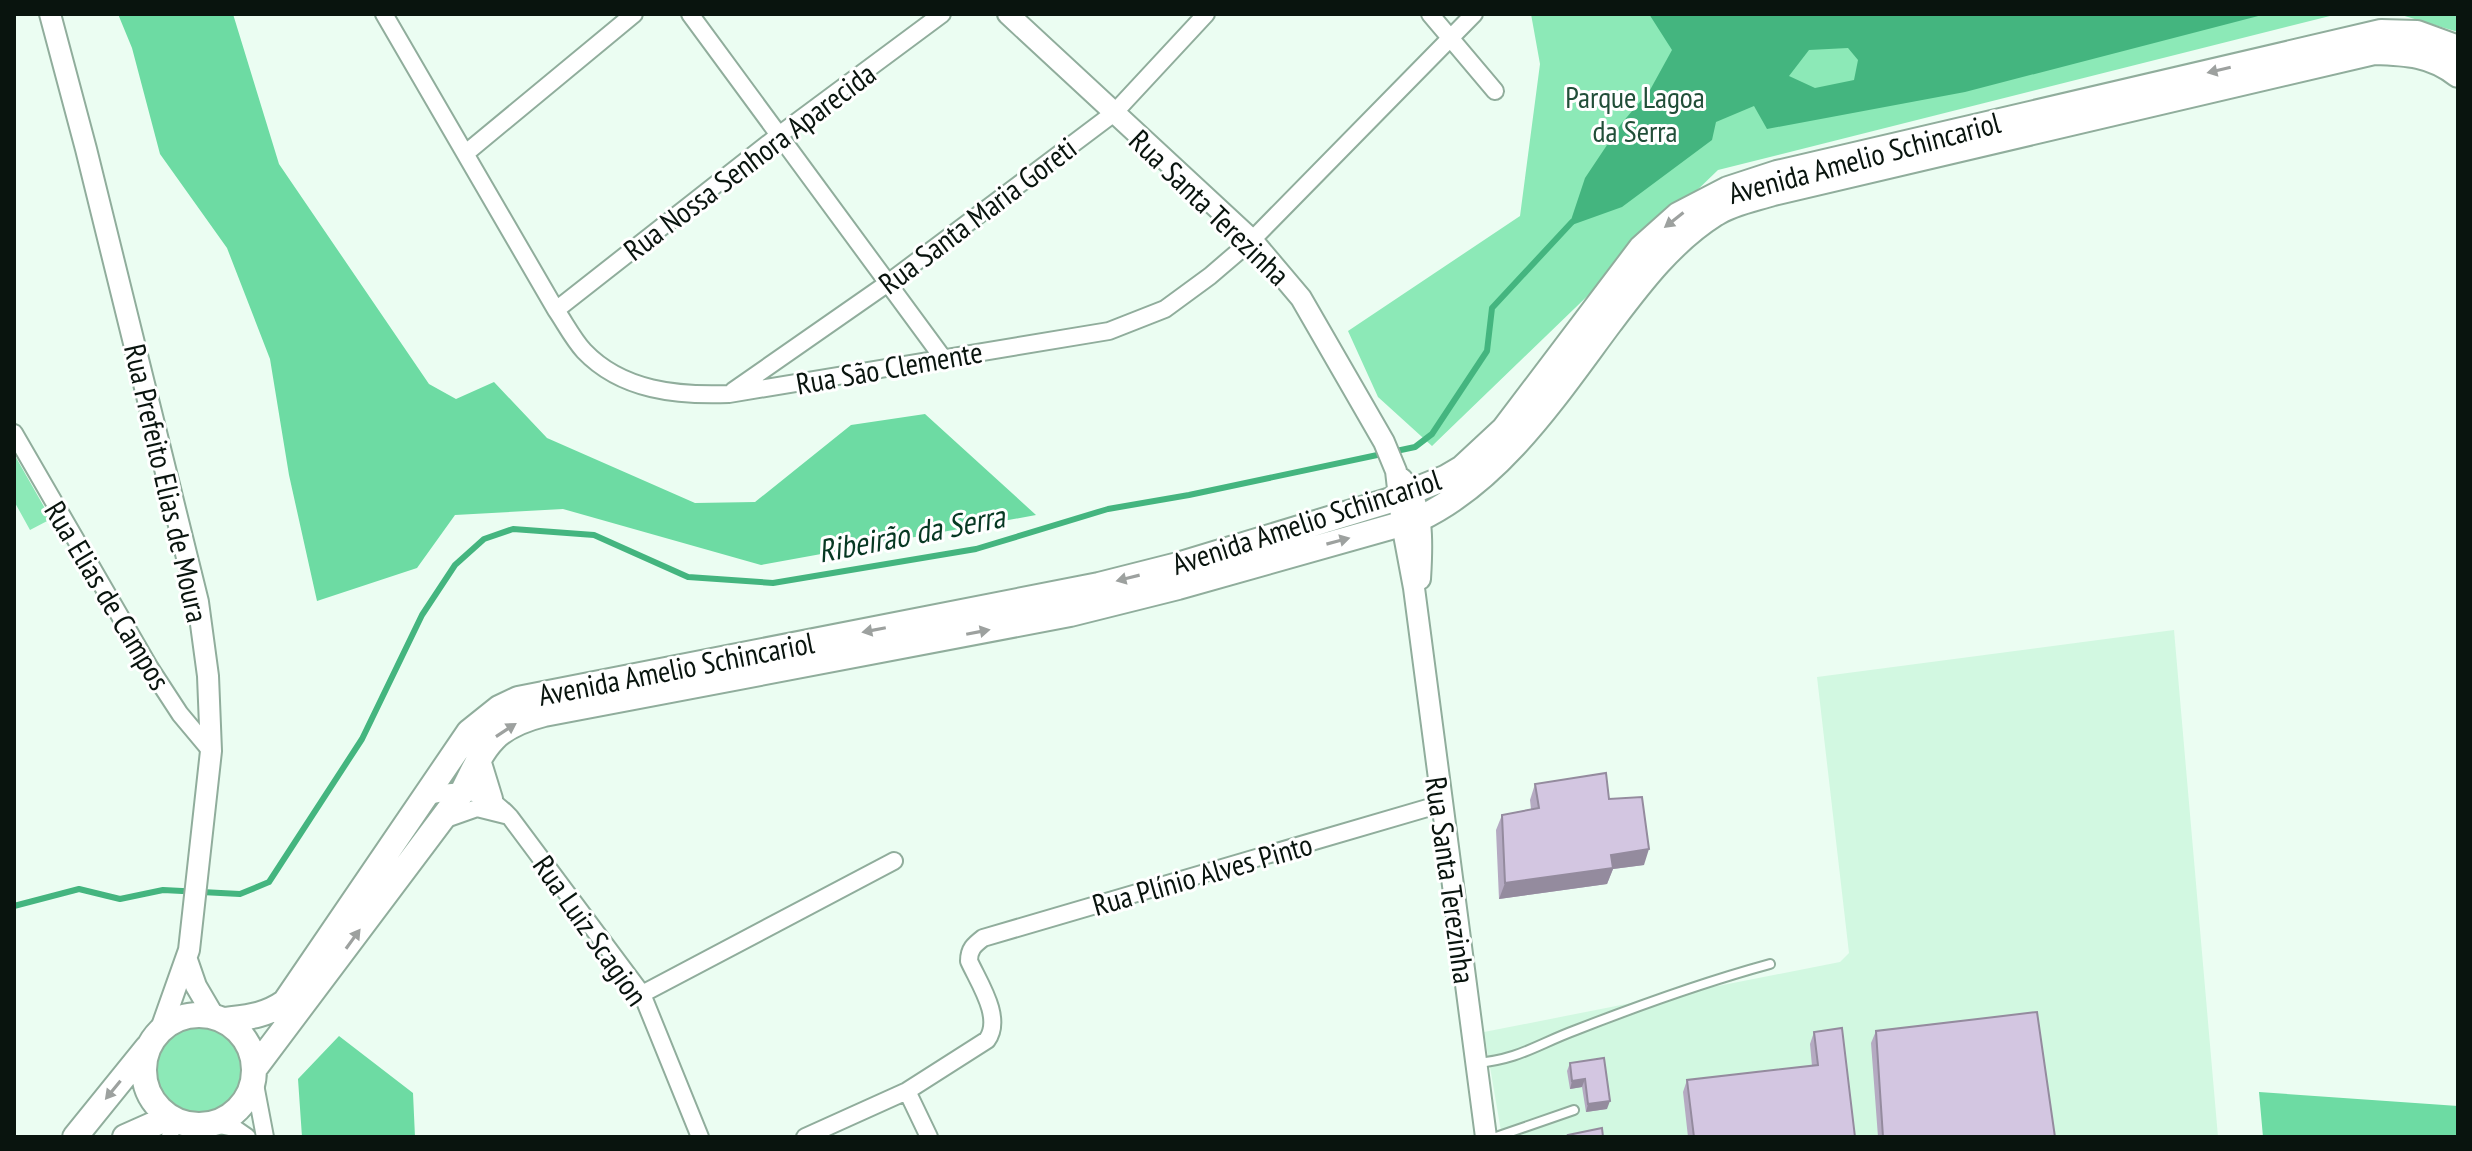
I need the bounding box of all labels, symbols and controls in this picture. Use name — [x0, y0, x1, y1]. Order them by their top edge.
street label: Rua Nossa Senhora Aparecida — [615, 53, 883, 269]
one-way arrow — [2207, 64, 2232, 76]
park label: Parque Lagoa da Serra — [1565, 77, 1705, 150]
street label: Avenida Amelio Schincariol — [1724, 102, 2004, 212]
street label: Rua Santa Terezinha — [1122, 121, 1298, 293]
street label: Rua Santa Maria Goreti — [870, 128, 1084, 302]
one-way arrow — [1664, 211, 1684, 227]
street label: Rua São Clemente — [793, 331, 985, 403]
street label: Rua Prefeito Elias de Moura — [116, 340, 218, 626]
street label: Avenida Amelio Schincariol — [1167, 459, 1445, 583]
street label: Rua Elias de Campos — [36, 493, 180, 697]
water label: Ribeirão da Serra — [814, 494, 1010, 572]
one-way arrow — [1326, 534, 1351, 546]
one-way arrow — [1116, 572, 1141, 584]
street label: Avenida Amelio Schincariol — [535, 622, 817, 714]
one-way arrow — [861, 624, 886, 637]
one-way arrow — [966, 625, 991, 637]
one-way arrow — [495, 723, 516, 738]
street label: Rua Santa Terezinha — [1417, 774, 1485, 986]
street label: Rua Plínio Alves Pinto — [1088, 824, 1316, 924]
street label: Rua Luiz Scagion — [525, 847, 657, 1013]
one-way arrow — [345, 929, 361, 949]
one-way arrow — [105, 1080, 121, 1100]

